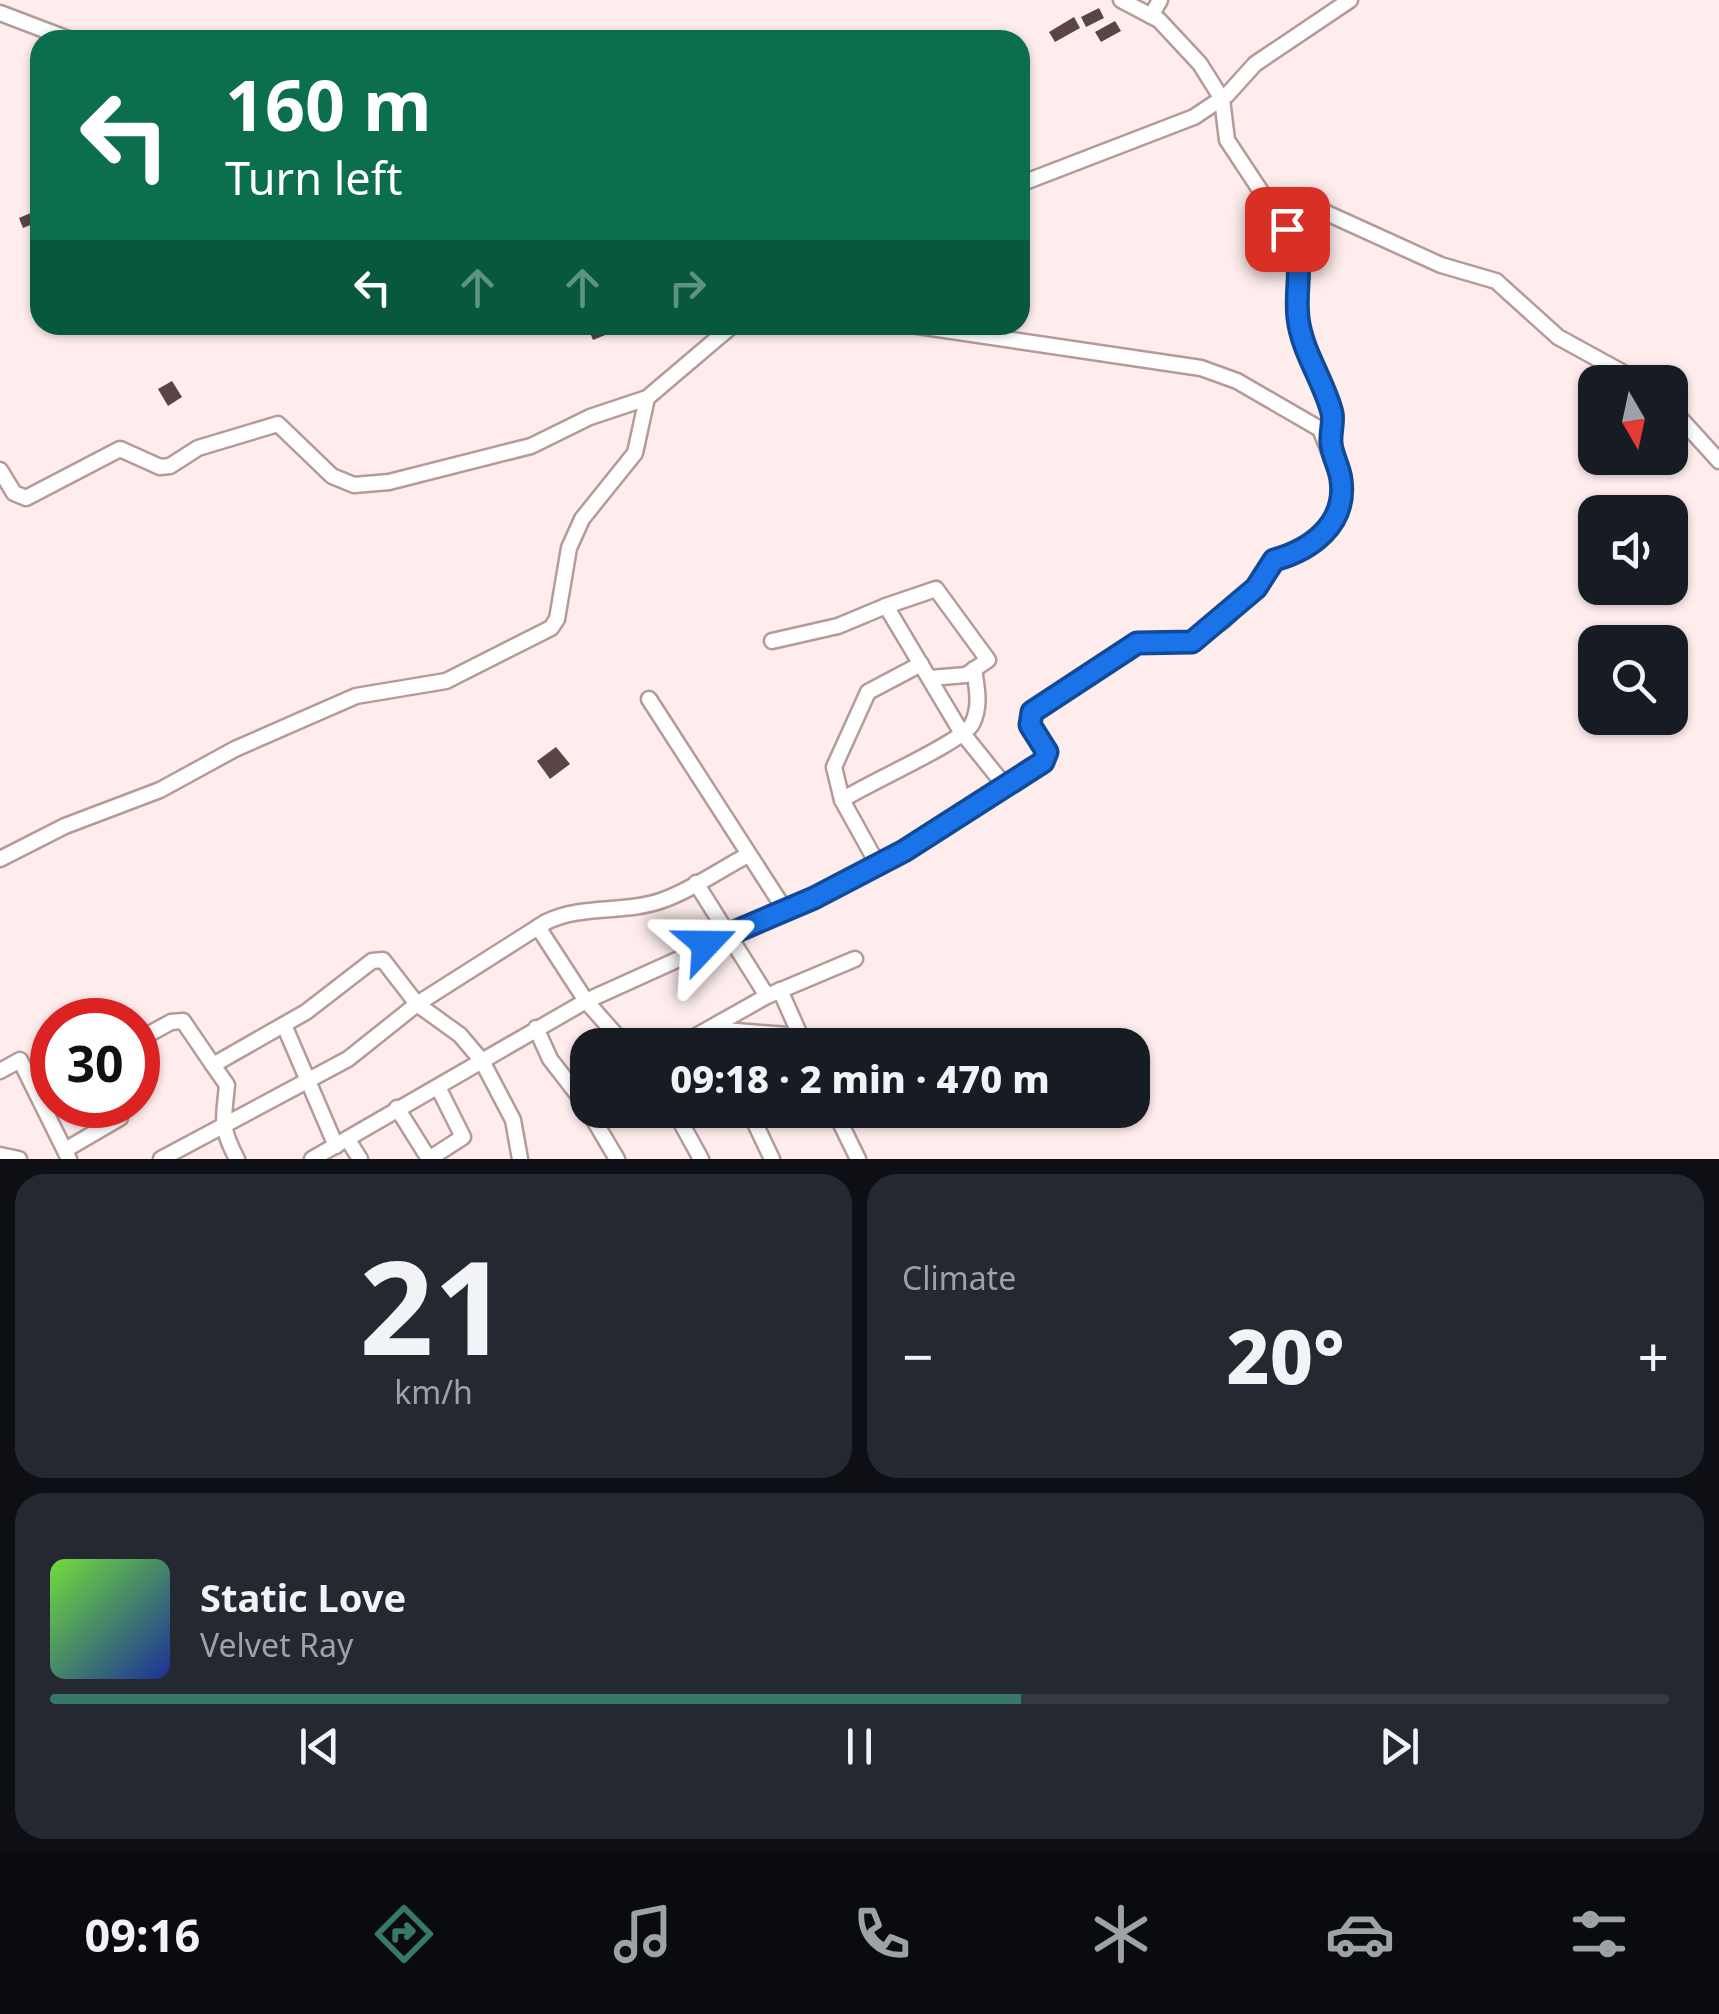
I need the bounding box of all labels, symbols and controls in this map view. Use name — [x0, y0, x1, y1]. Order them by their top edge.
text: 160 m — [225, 56, 432, 152]
icon: left — [60, 70, 190, 200]
text: Turn left — [225, 147, 402, 208]
pin — [1245, 187, 1330, 272]
icon: arrive — [1260, 202, 1315, 257]
icon: left — [345, 260, 400, 315]
icon: ahead — [450, 260, 505, 315]
icon: ahead — [555, 260, 610, 315]
icon: right — [660, 260, 715, 315]
north arrow — [1578, 365, 1688, 475]
map controls — [1578, 365, 1688, 735]
button: sound — [1578, 495, 1688, 605]
button: search — [1578, 625, 1688, 735]
position arrow — [654, 892, 758, 996]
speed limit sign: 30 — [30, 998, 160, 1128]
text: 09:18 · 2 min · 470 m — [670, 1052, 1050, 1104]
text: 21 — [359, 1216, 508, 1393]
text: Climate — [902, 1256, 1016, 1299]
text: 20° — [1226, 1304, 1345, 1406]
text: − — [902, 1318, 933, 1393]
text: + — [1638, 1318, 1669, 1393]
text: km/h — [394, 1370, 473, 1413]
text: Static Love — [200, 1571, 406, 1623]
text: Velvet Ray — [200, 1623, 353, 1666]
icon: previous — [292, 1719, 347, 1774]
icon: pause — [832, 1719, 887, 1774]
icon: next — [1372, 1719, 1427, 1774]
icon: directions — [369, 1899, 439, 1969]
icon: music — [608, 1899, 678, 1969]
icon: phone — [847, 1899, 917, 1969]
icon: climate — [1086, 1899, 1156, 1969]
icon: car — [1325, 1899, 1395, 1969]
icon: filters — [1564, 1899, 1634, 1969]
text: 09:16 — [85, 1904, 200, 1965]

